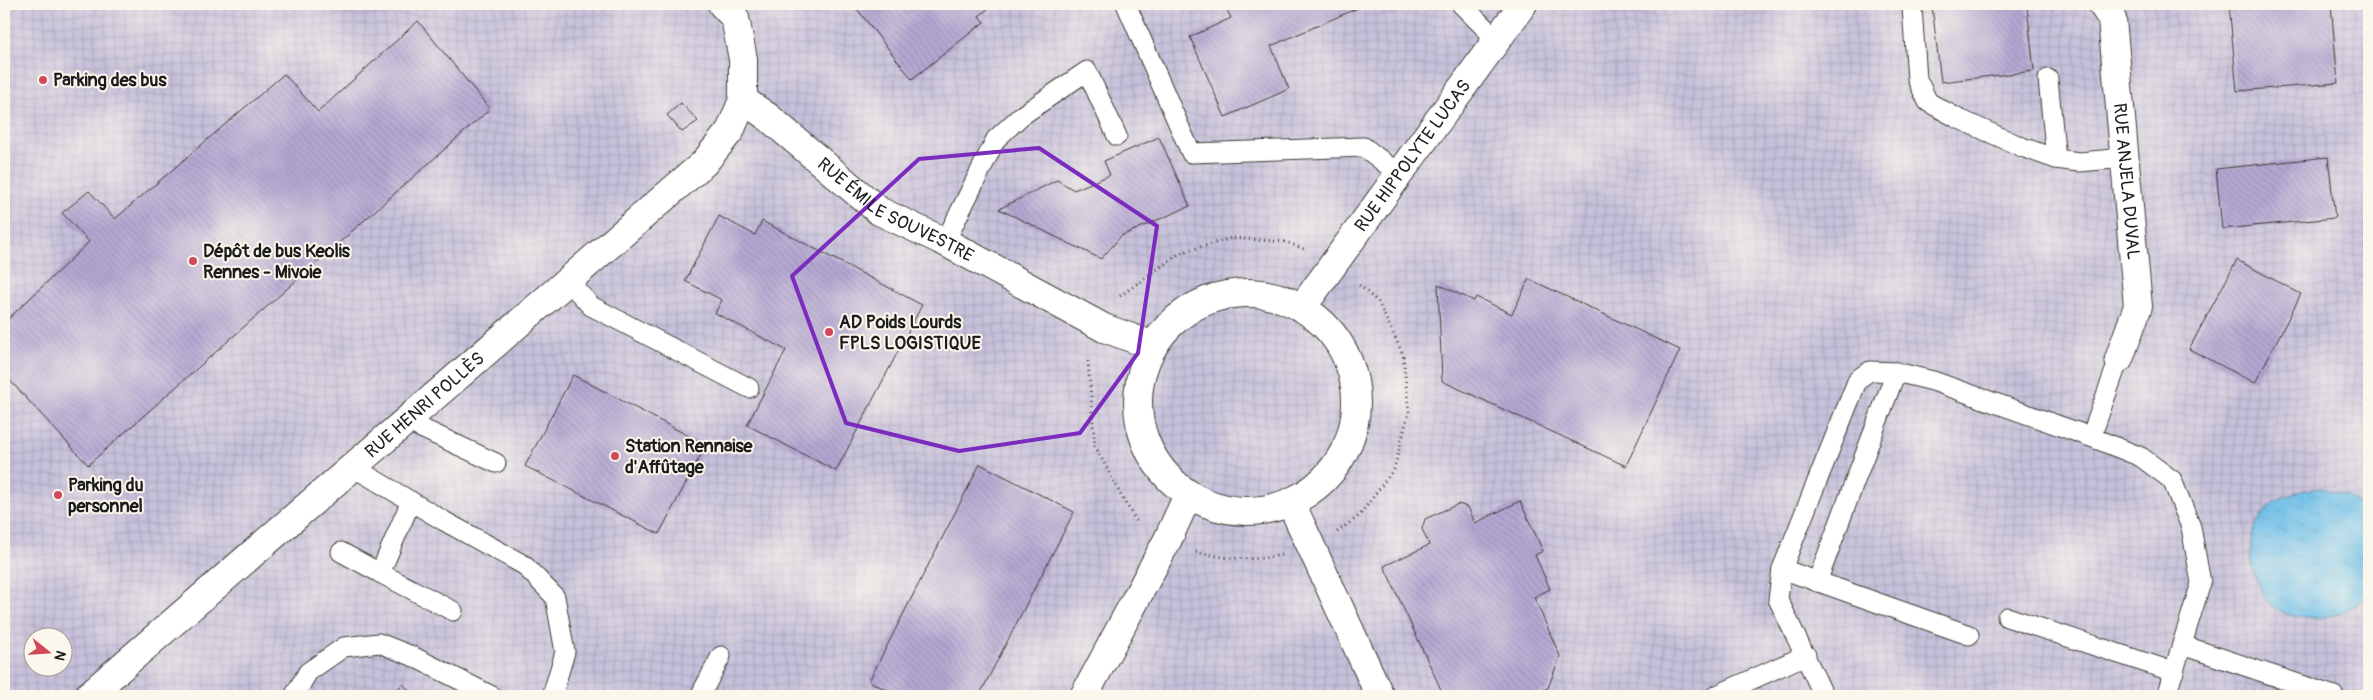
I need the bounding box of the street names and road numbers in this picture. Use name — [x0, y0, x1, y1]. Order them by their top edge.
street label: RUE HIPPOLYTE LUCAS — [1349, 75, 1476, 236]
street label: RUE ANJELA DUVAL — [2108, 102, 2145, 261]
street label: RUE ÉMILE SOUVESTRE — [813, 152, 978, 267]
street label: RUE HENRI POLLÈS — [360, 347, 489, 463]

